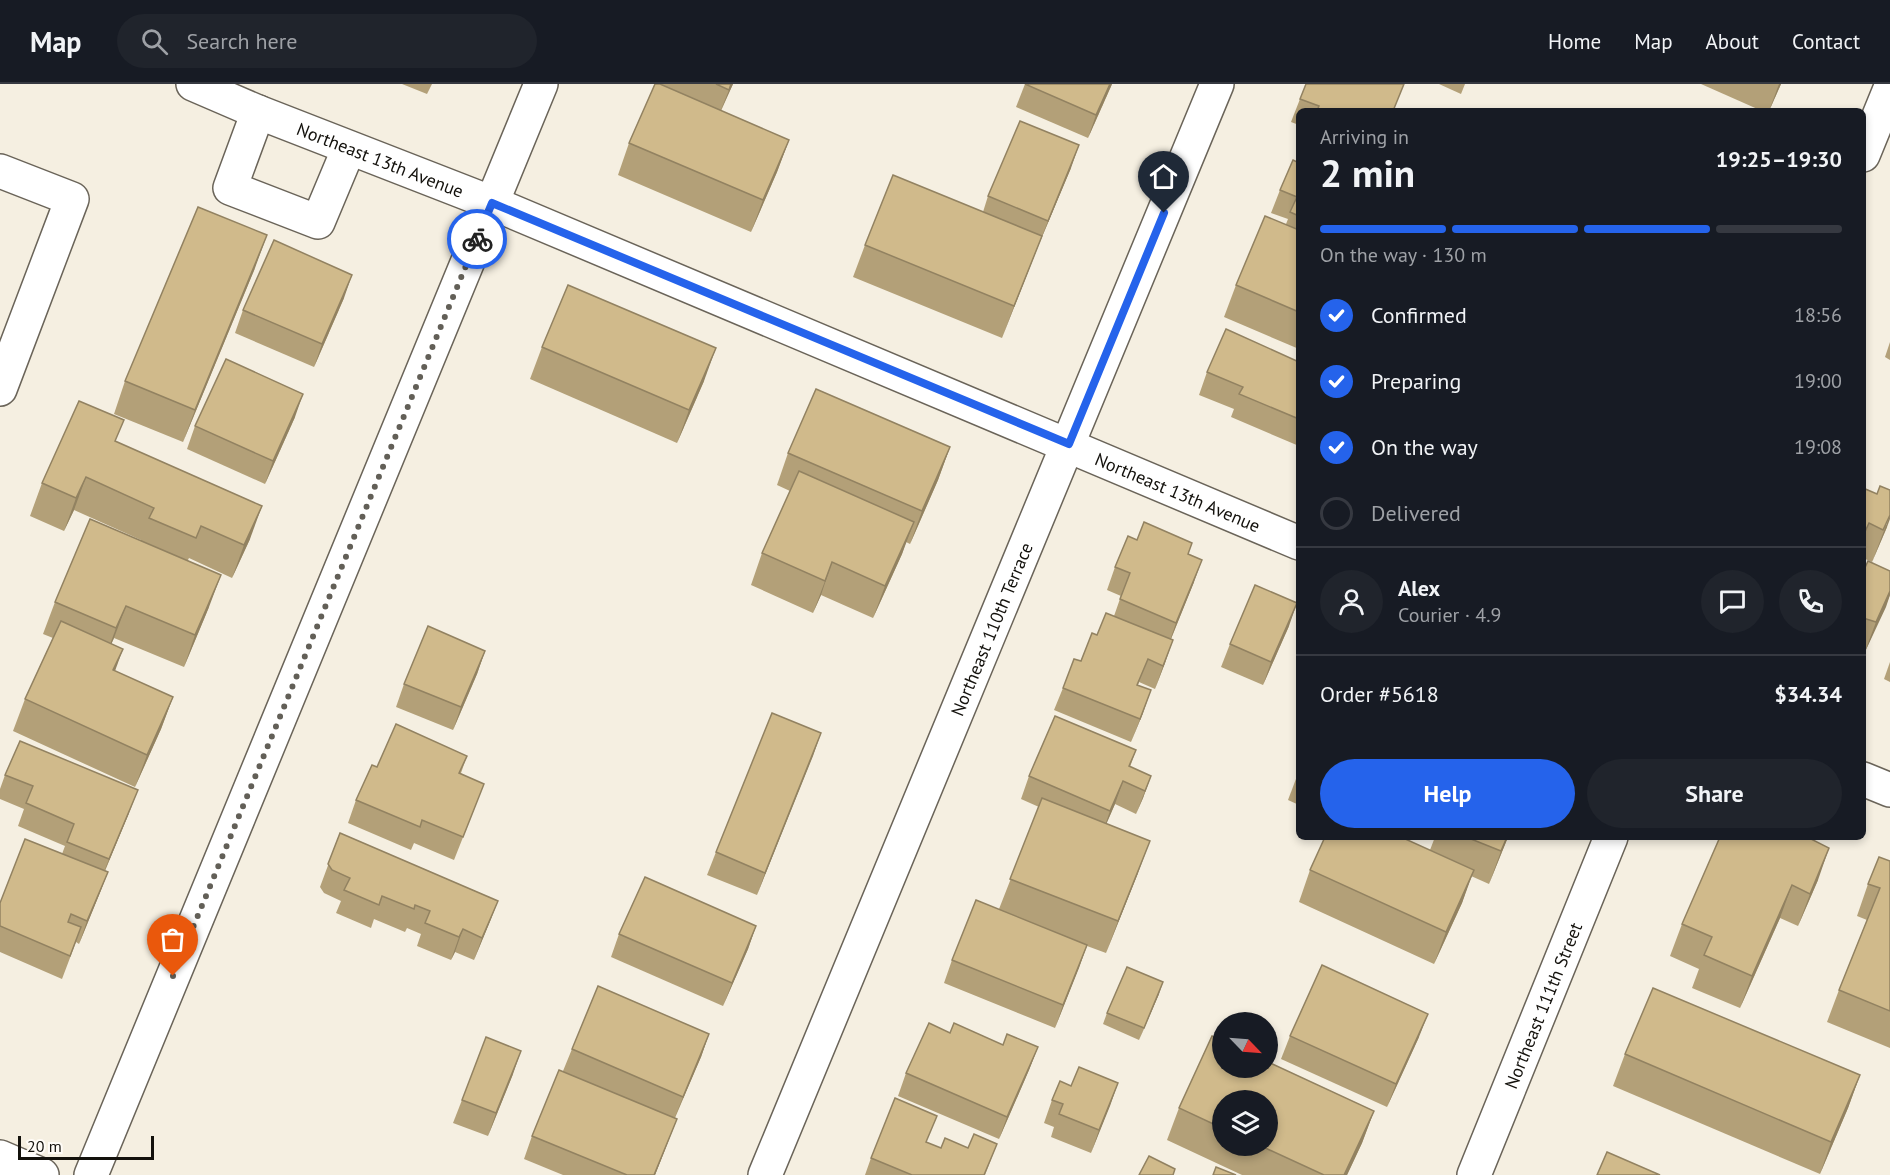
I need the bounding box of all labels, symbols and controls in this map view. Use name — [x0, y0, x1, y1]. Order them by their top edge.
search box — [117, 14, 537, 68]
text: Map — [30, 23, 81, 60]
icon: search — [138, 25, 171, 58]
text: Search here — [186, 27, 297, 55]
text: Home — [1548, 28, 1601, 55]
text: Map — [1634, 28, 1673, 55]
text: About — [1706, 28, 1759, 55]
text: Contact — [1792, 28, 1860, 55]
street label: Northeast 13th Avenue — [294, 117, 467, 202]
text: Arriving in — [1320, 124, 1409, 150]
text: 19:25–19:30 — [1716, 145, 1842, 173]
text: 2 min — [1320, 147, 1415, 198]
pin — [1138, 151, 1189, 213]
icon: home — [1147, 160, 1180, 193]
courier — [447, 209, 507, 269]
icon: bike — [461, 223, 494, 256]
text: On the way · 130 m — [1320, 242, 1487, 268]
icon: check — [1320, 299, 1353, 332]
text: Confirmed — [1371, 301, 1467, 329]
text: 18:56 — [1794, 302, 1842, 328]
icon: check — [1320, 365, 1353, 398]
text: Preparing — [1371, 367, 1461, 395]
text: 19:00 — [1794, 368, 1842, 394]
icon: check — [1320, 431, 1353, 464]
text: On the way — [1371, 433, 1478, 461]
text: 19:08 — [1794, 434, 1842, 460]
street label: Northeast 13th Avenue — [1092, 447, 1264, 537]
text: Delivered — [1371, 499, 1461, 527]
street label: Northeast 110th Terrace — [945, 539, 1037, 719]
button: person — [1320, 570, 1383, 633]
button: chat — [1701, 570, 1764, 633]
button: phone — [1779, 570, 1842, 633]
text: Alex — [1398, 574, 1440, 602]
text: Courier · 4.9 — [1398, 602, 1501, 628]
text: Order #5618 — [1320, 680, 1439, 708]
text: $34.34 — [1774, 680, 1842, 708]
button: Help — [1320, 759, 1575, 828]
button: Share — [1587, 759, 1842, 828]
pin — [147, 914, 198, 976]
street label: Northeast 111th Street — [1499, 919, 1587, 1092]
icon: bag — [156, 923, 189, 956]
north arrow — [1212, 1012, 1278, 1078]
map controls — [1212, 1012, 1278, 1156]
button: layers — [1212, 1090, 1278, 1156]
scale bar — [18, 1133, 154, 1160]
text: 20 m — [27, 1136, 62, 1156]

